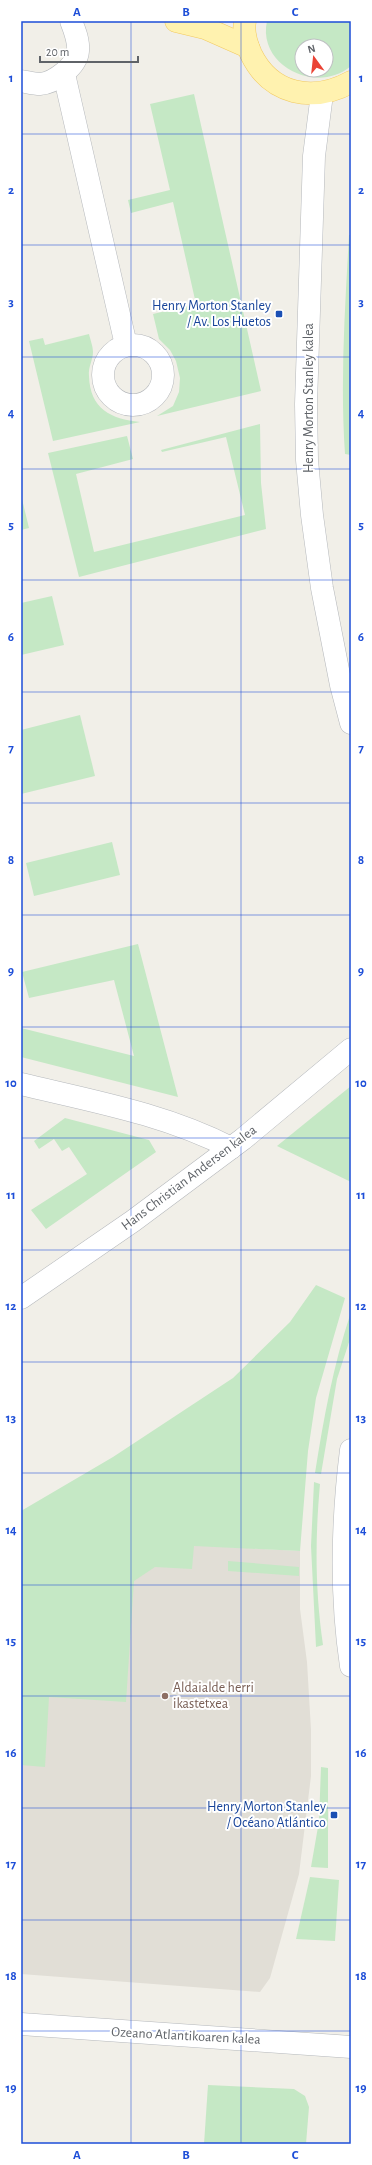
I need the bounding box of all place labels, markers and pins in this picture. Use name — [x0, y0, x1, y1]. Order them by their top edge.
place label: Henry Morton Stanley / Av. Los Huetos — [152, 299, 271, 329]
marker: Henry Morton Stanley / Av. Los Huetos — [274, 309, 284, 319]
place label: Aldaialde herri ikastetxea — [173, 1681, 254, 1711]
marker: Aldaialde herri ikastetxea — [160, 1691, 170, 1701]
place label: Henry Morton Stanley / Océano Atlántico — [207, 1800, 326, 1830]
marker: Henry Morton Stanley / Océano Atlántico — [329, 1810, 339, 1820]

